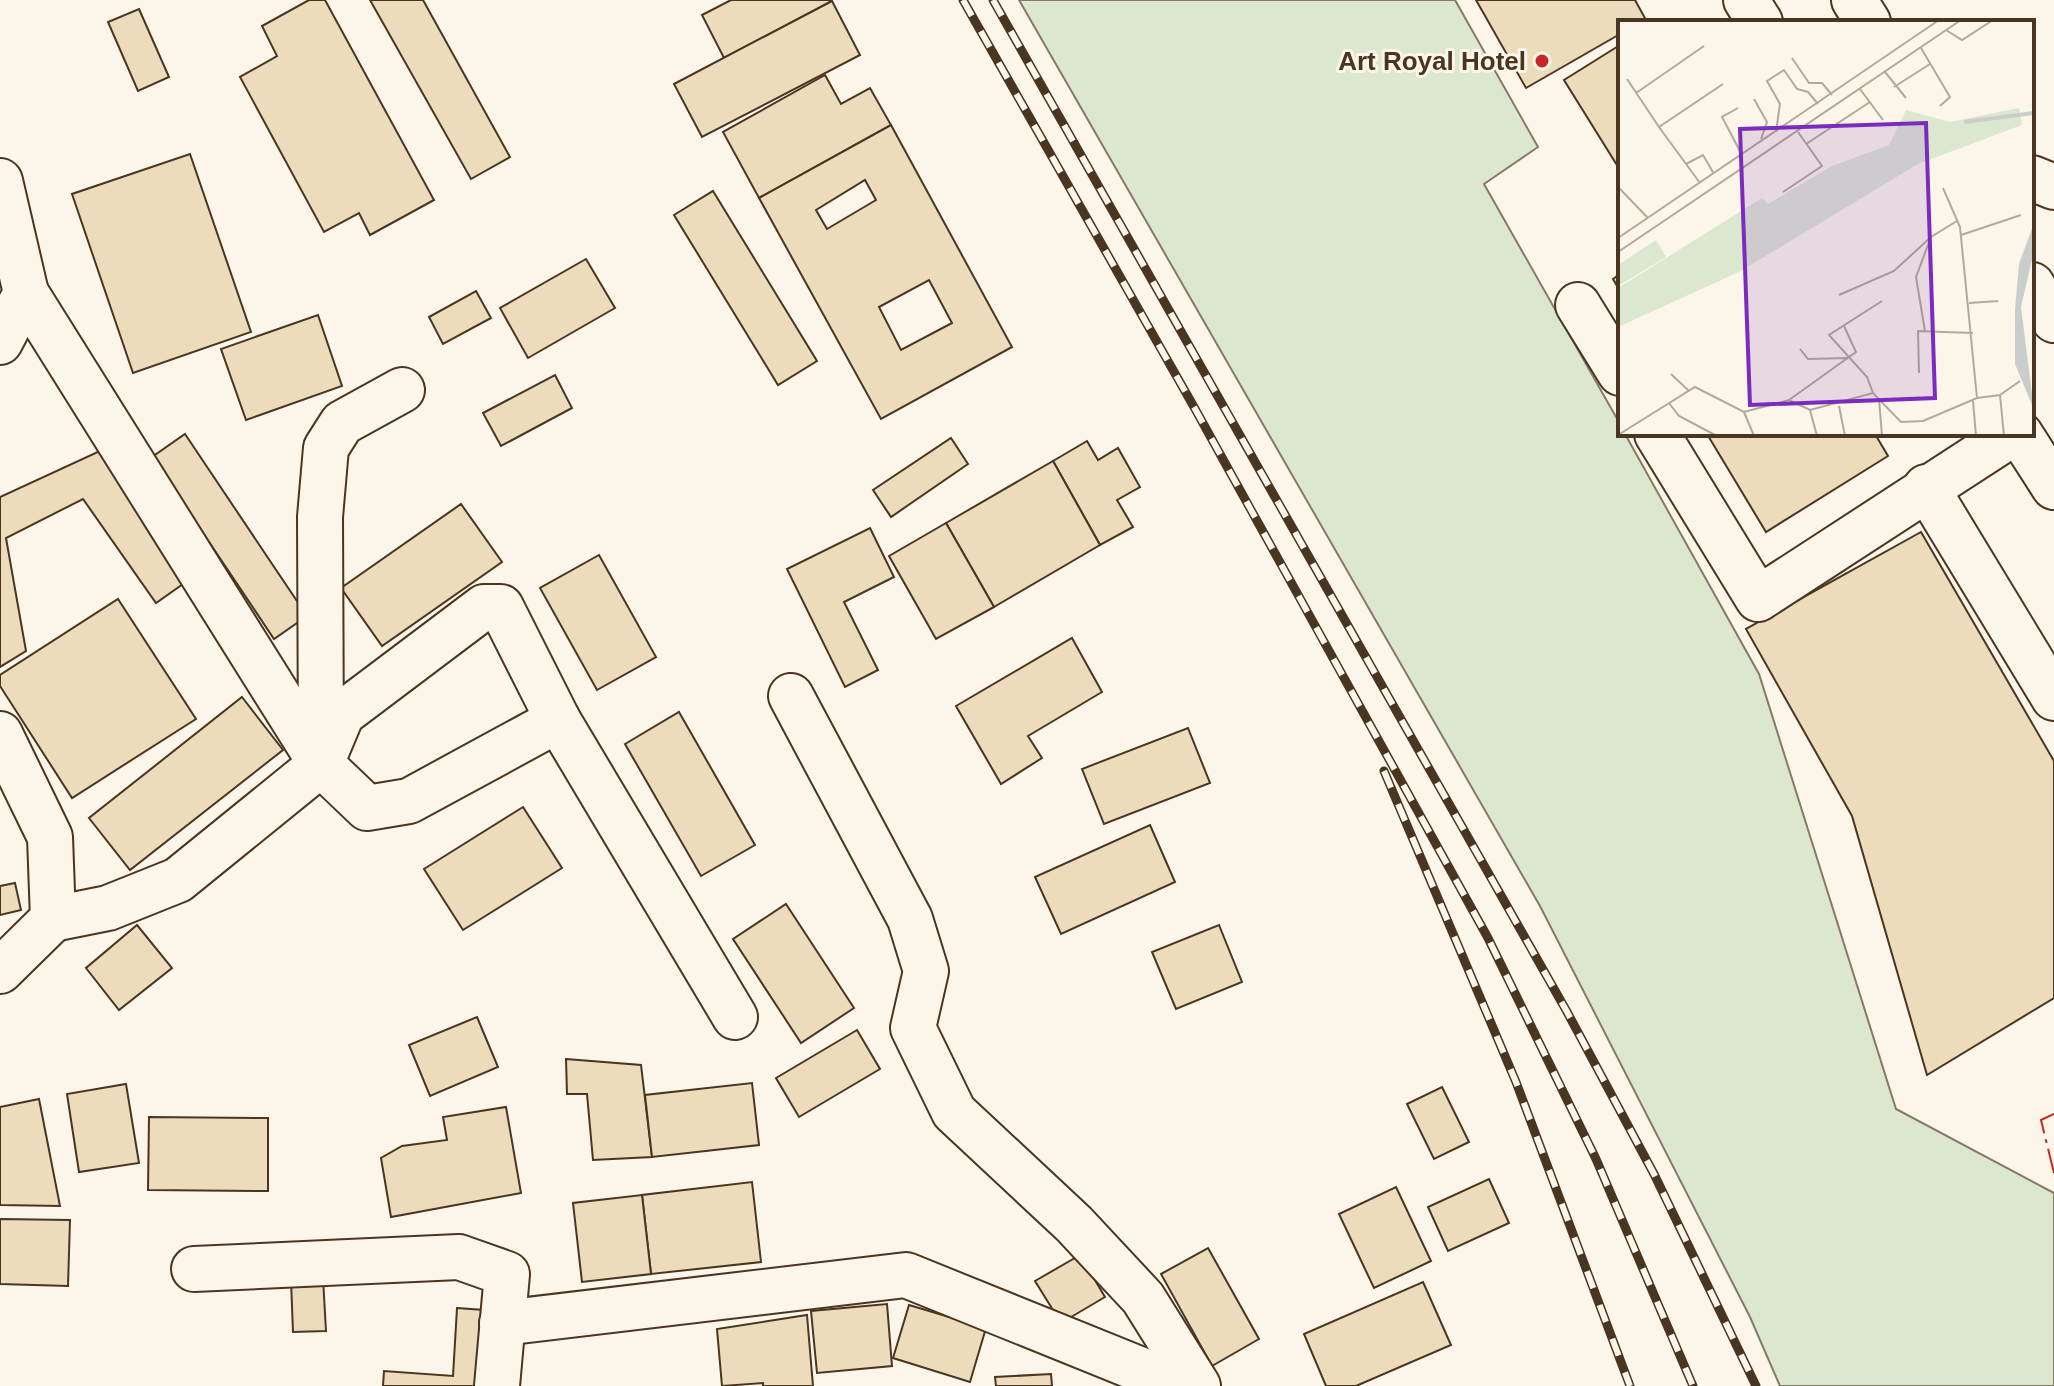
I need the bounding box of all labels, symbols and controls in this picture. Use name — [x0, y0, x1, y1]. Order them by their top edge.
inset map — [1618, 20, 2034, 436]
place label: Art Royal Hotel — [1338, 46, 1526, 76]
marker: Art Royal Hotel — [1533, 52, 1551, 70]

